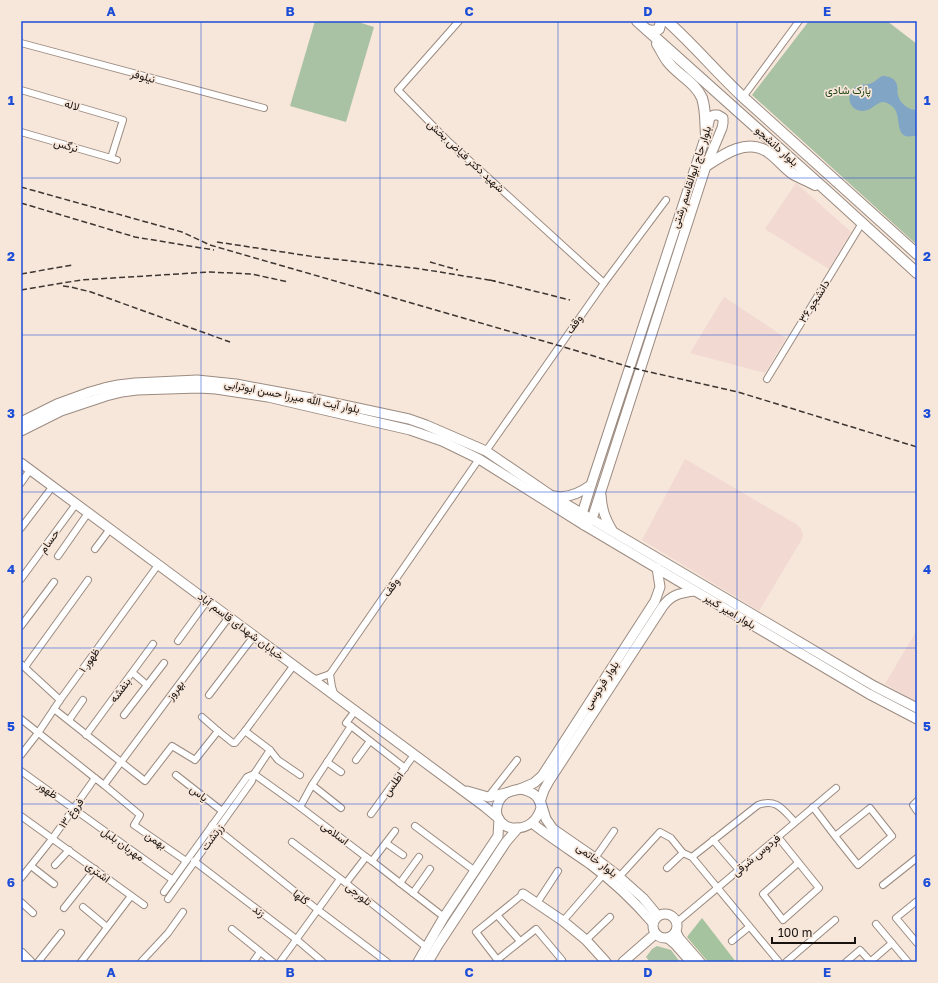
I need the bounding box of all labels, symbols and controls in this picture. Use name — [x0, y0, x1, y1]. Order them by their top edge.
text: A — [106, 3, 116, 19]
text: B — [285, 3, 295, 19]
text: C — [464, 3, 474, 19]
text: D — [643, 3, 653, 19]
text: E — [823, 3, 831, 19]
street label: نیلوفر — [128, 66, 157, 86]
park label: پارک شادی — [825, 83, 871, 98]
text: 1 — [8, 92, 15, 108]
text: 1 — [924, 92, 931, 108]
street label: لاله — [63, 96, 81, 113]
street label: شهید دکتر فیاض بخش — [424, 117, 508, 196]
street label: بلوار دانشجو — [752, 123, 802, 169]
street label: بلوار حاج ابوالقاسم رشتی — [668, 124, 715, 230]
street label: نرگس — [52, 135, 80, 155]
text: 2 — [7, 248, 15, 264]
text: 2 — [923, 248, 931, 264]
street label: دانشجو ۳۶ — [795, 277, 833, 325]
street label: وقف — [562, 312, 586, 336]
street label: بلوار آیت الله میرزا حسن ابوترابی — [223, 376, 361, 416]
text: 3 — [7, 405, 15, 421]
text: 3 — [923, 405, 931, 421]
street label: حسام — [36, 526, 63, 556]
text: 4 — [7, 561, 15, 577]
text: 4 — [923, 561, 931, 577]
street label: وقف — [379, 575, 403, 599]
street label: خیابان شهدای قاسم آباد — [195, 589, 287, 664]
street label: بلوار امیر کبیر — [701, 590, 758, 632]
street label: ظهور ۱ — [75, 645, 103, 675]
street label: بلوار فردوسی — [580, 658, 622, 712]
street label: بنفشه — [106, 675, 134, 705]
street label: بهروز — [162, 677, 187, 704]
text: 5 — [7, 718, 15, 734]
text: 5 — [923, 718, 931, 734]
street label: اطلس — [379, 769, 407, 799]
street label: ظهور — [34, 778, 61, 802]
street label: یاس — [187, 782, 211, 804]
street label: فروغ ۱۳ — [55, 795, 87, 831]
street label: اسلامی — [318, 818, 352, 848]
street label: زرتشت — [198, 821, 226, 853]
street label: مهربان بلبل — [99, 824, 147, 864]
street label: بهمن — [143, 828, 169, 852]
street label: فردوس شرقی — [729, 831, 783, 879]
street label: بلوار خاتمی — [574, 840, 620, 880]
street label: اشتری — [83, 858, 113, 886]
text: 6 — [7, 874, 15, 890]
text: 6 — [923, 874, 931, 890]
street label: تلورجی — [343, 879, 375, 909]
street label: گلها — [290, 886, 312, 908]
street label: زند — [250, 902, 268, 920]
scale bar — [772, 919, 855, 945]
text: 100 m — [778, 925, 812, 940]
text: A — [106, 964, 116, 980]
text: B — [285, 964, 295, 980]
text: C — [464, 964, 474, 980]
text: D — [643, 964, 653, 980]
text: E — [823, 964, 831, 980]

